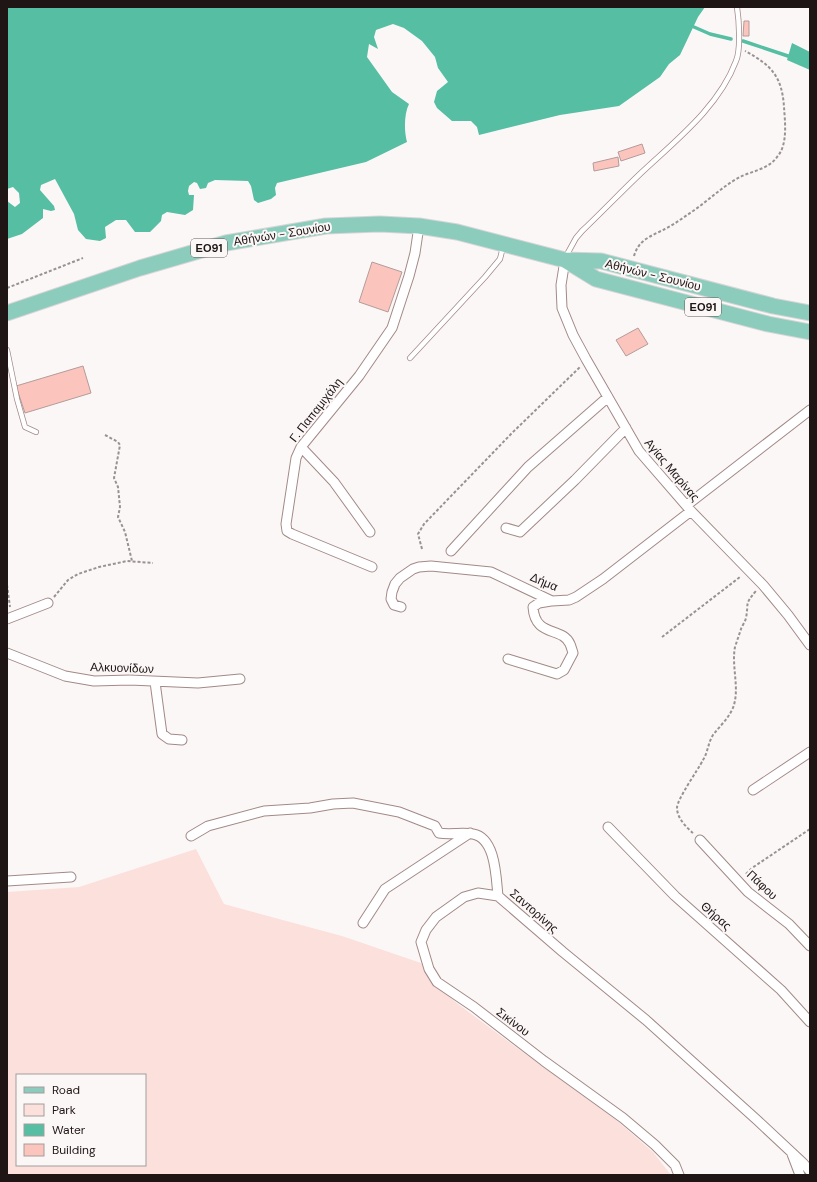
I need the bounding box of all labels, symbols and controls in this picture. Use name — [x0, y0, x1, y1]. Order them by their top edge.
street label: Αθήνών - Σουνίου — [232, 218, 332, 250]
road number: ΕΟ91 — [191, 239, 227, 257]
street label: Αθήνών - Σουνίου — [603, 255, 703, 295]
road number: ΕΟ91 — [685, 298, 721, 316]
street label: Γ. Παπαμιχάλη — [286, 374, 346, 446]
street label: Αγίας Μαρίνας — [641, 435, 703, 505]
street label: Δήμα — [528, 569, 560, 595]
street label: Αλκυονίδων — [90, 659, 154, 677]
street label: Πάφου — [743, 867, 781, 903]
street label: Σαντορίνης — [506, 885, 562, 937]
street label: Θήρας — [697, 898, 735, 934]
street label: Σικίνου — [493, 1004, 533, 1040]
legend — [16, 1074, 146, 1166]
text: Road — [52, 1082, 80, 1098]
text: Park — [52, 1102, 76, 1118]
text: Water — [52, 1122, 86, 1138]
text: Building — [52, 1142, 96, 1158]

